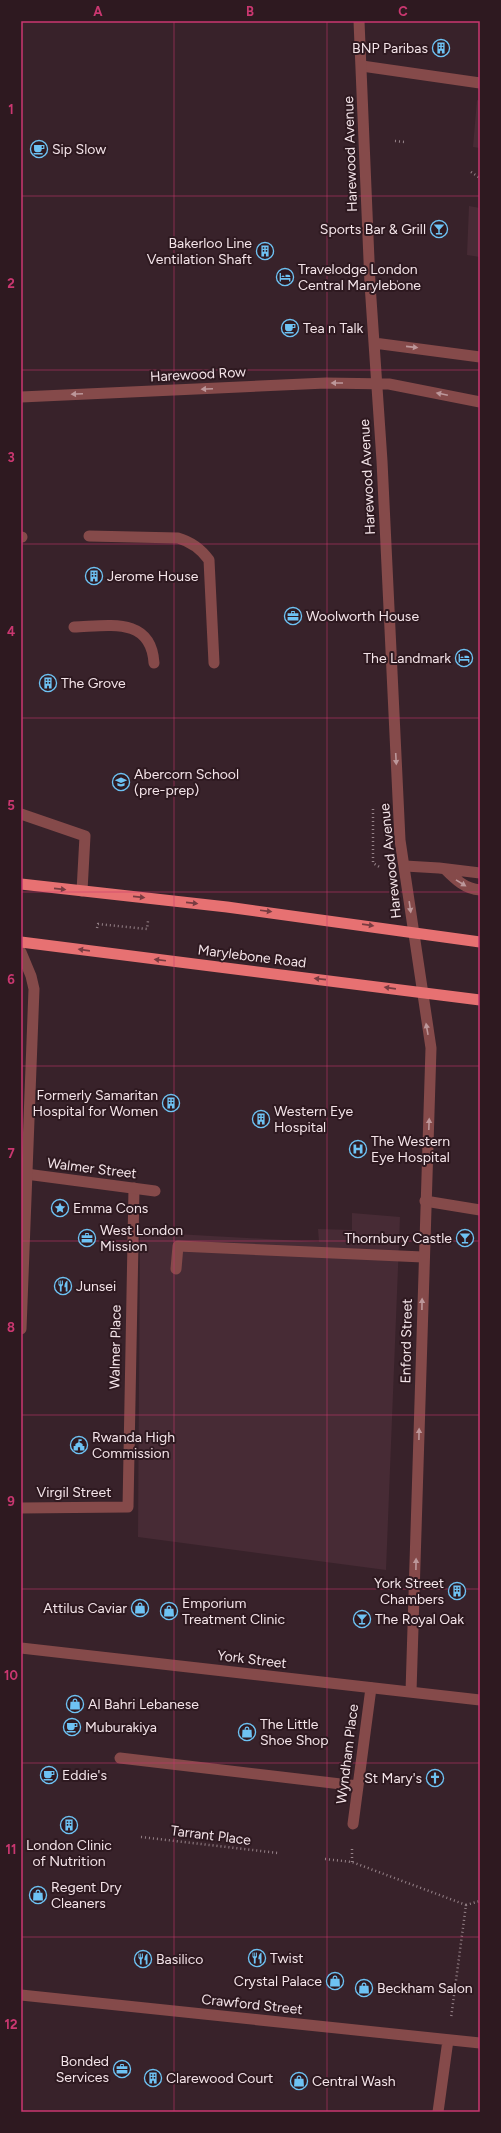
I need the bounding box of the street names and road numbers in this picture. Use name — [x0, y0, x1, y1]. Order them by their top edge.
street label: Harewood Avenue — [340, 95, 361, 212]
street label: Harewood Row — [150, 363, 247, 386]
street label: Harewood Avenue — [356, 418, 379, 535]
street label: Harewood Avenue — [376, 802, 405, 919]
street label: Marylebone Road — [197, 941, 307, 972]
street label: Walmer Street — [46, 1155, 138, 1182]
street label: Enford Street — [397, 1298, 416, 1384]
street label: Walmer Place — [106, 1304, 125, 1389]
street label: Virgil Street — [37, 1484, 111, 1501]
street label: York Street — [216, 1647, 288, 1672]
street label: Wyndham Place — [333, 1703, 362, 1805]
street label: Tarrant Place — [170, 1822, 252, 1849]
street label: Crawford Street — [201, 1991, 303, 2018]

